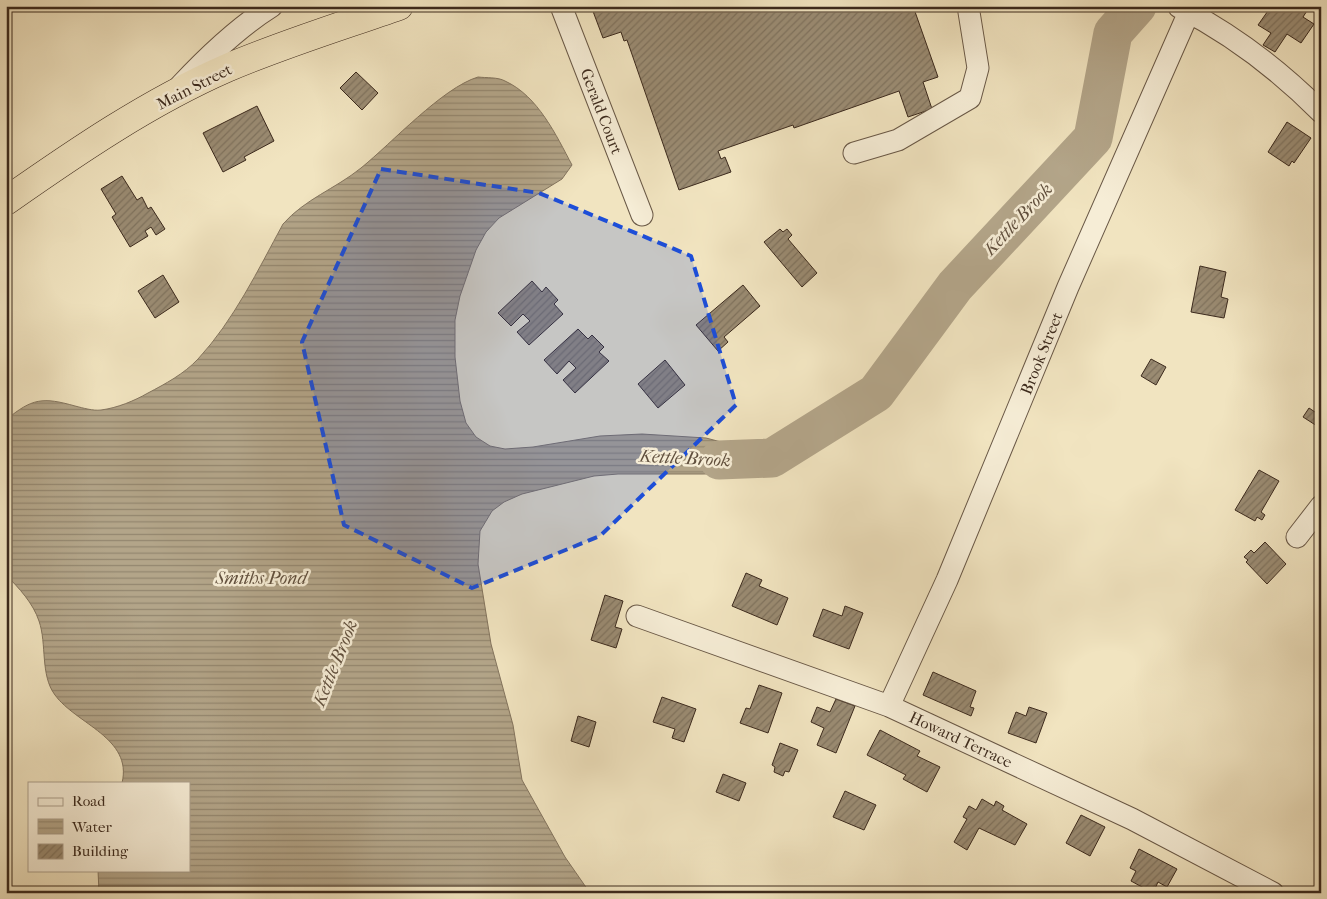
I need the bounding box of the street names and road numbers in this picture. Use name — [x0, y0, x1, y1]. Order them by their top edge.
street label: Main Street — [154, 59, 235, 113]
street label: Gerald Court — [576, 66, 627, 157]
street label: Brook Street — [1016, 309, 1067, 397]
street label: Howard Terrace — [906, 707, 1015, 772]

